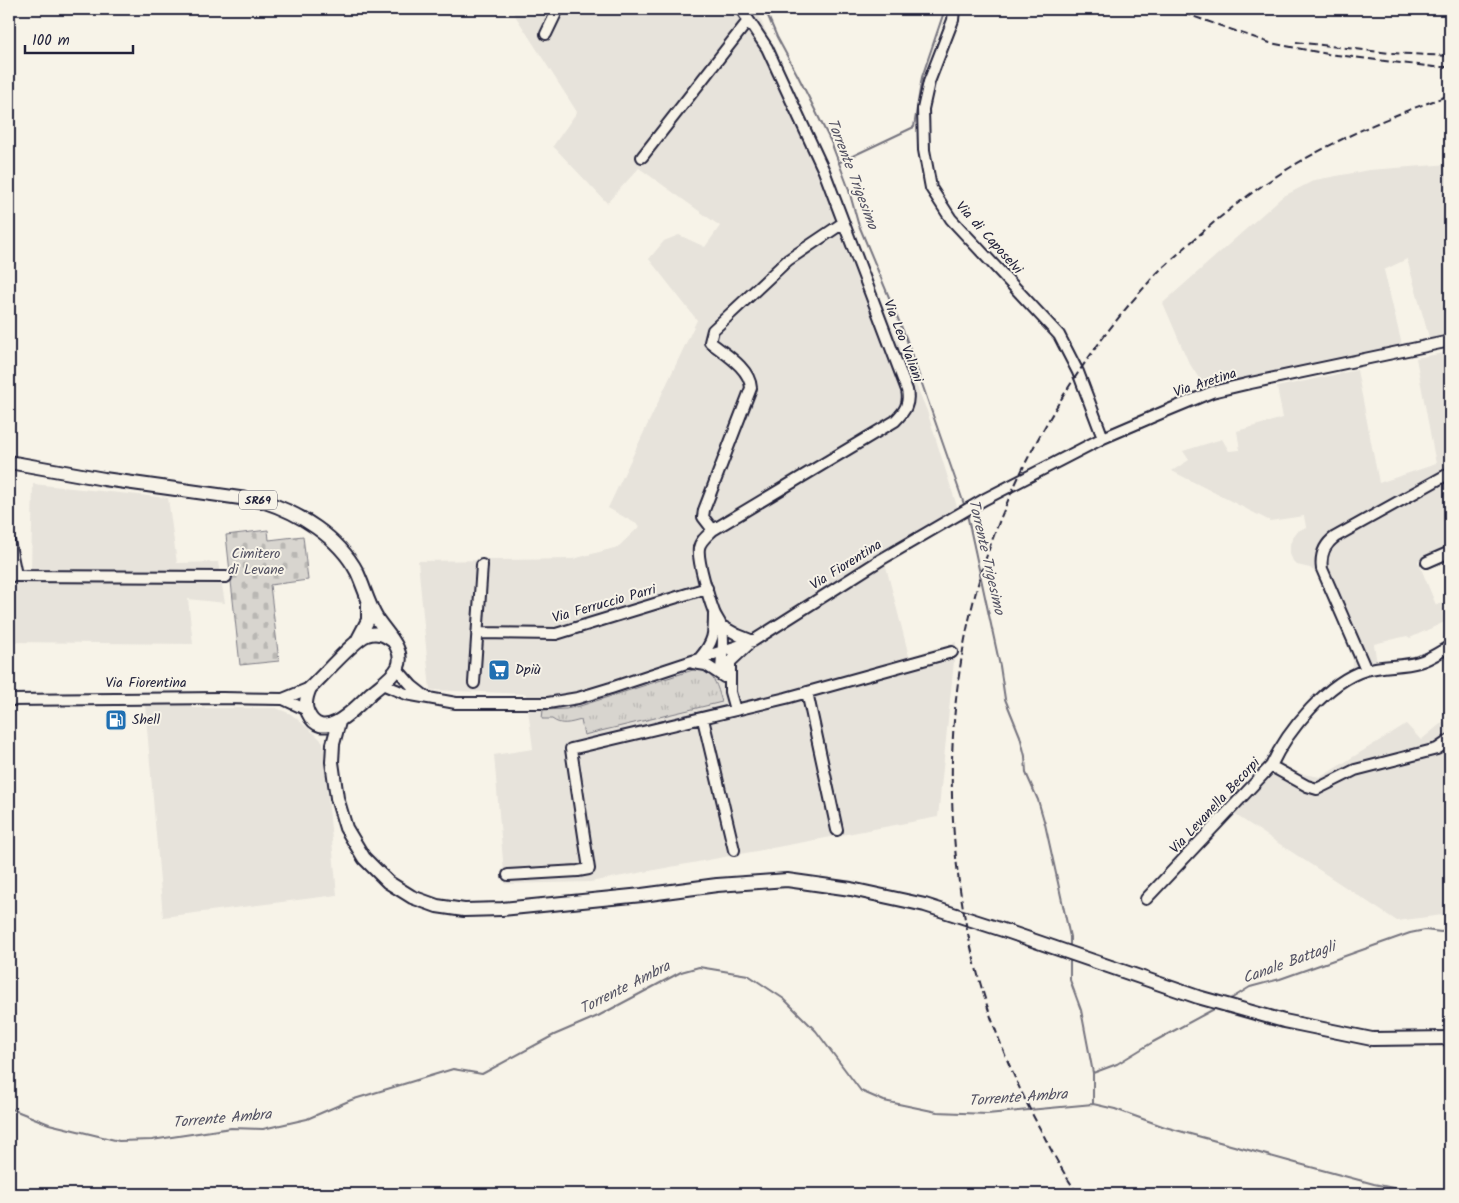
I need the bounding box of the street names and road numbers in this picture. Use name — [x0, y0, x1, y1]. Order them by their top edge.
street label: Via di Caposelvi — [950, 197, 1028, 280]
street label: Via Leo Valiani — [877, 296, 929, 386]
street label: Via Aretina — [1171, 362, 1239, 404]
road number: SR69 — [239, 490, 277, 510]
street label: Via Fiorentina — [806, 534, 886, 596]
street label: Via Ferruccio Parri — [549, 578, 659, 629]
street label: Via Fiorentina — [105, 672, 187, 694]
street label: Via Levanella Becorpi — [1164, 752, 1266, 859]

